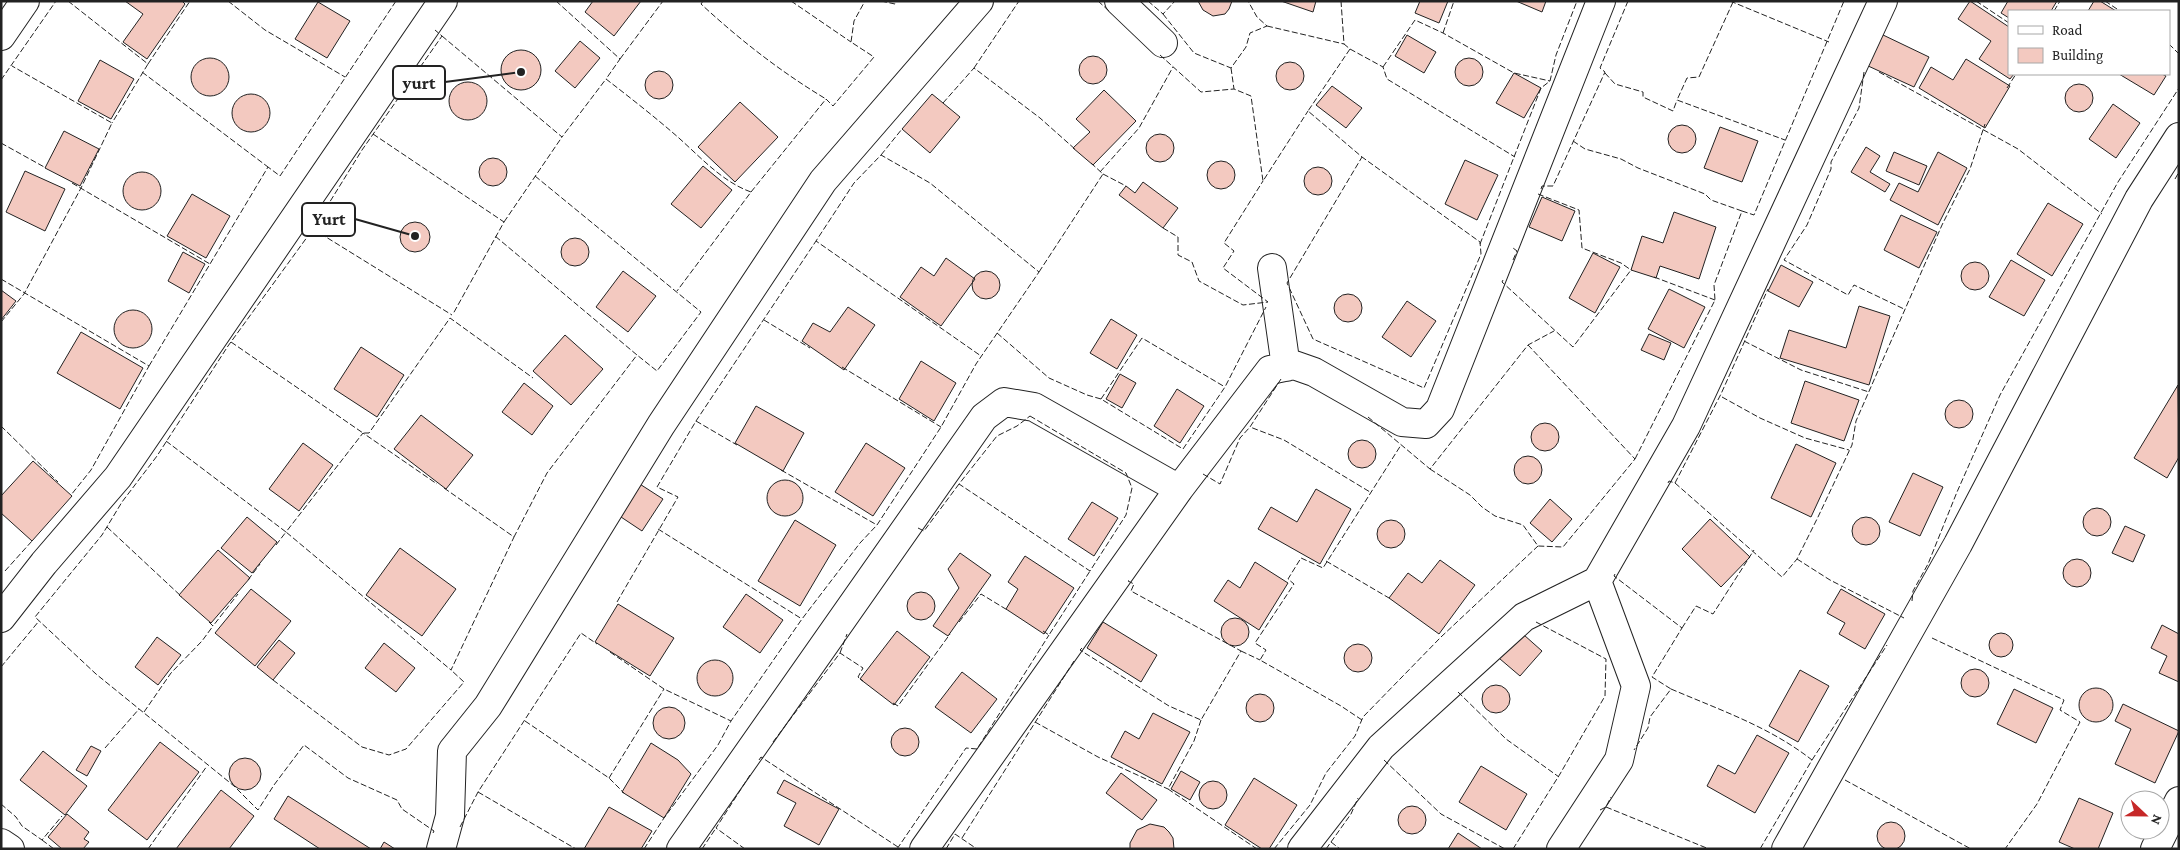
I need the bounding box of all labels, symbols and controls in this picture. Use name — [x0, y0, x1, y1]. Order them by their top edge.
legend — [2008, 10, 2170, 75]
text: Road — [2052, 22, 2083, 38]
text: Building — [2052, 47, 2103, 64]
callout: yurt — [393, 66, 445, 99]
text: yurt — [402, 73, 436, 93]
callout: Yurt — [302, 203, 355, 236]
text: Yurt — [312, 209, 346, 229]
north arrow — [2120, 790, 2170, 840]
text: N — [2148, 812, 2166, 828]

